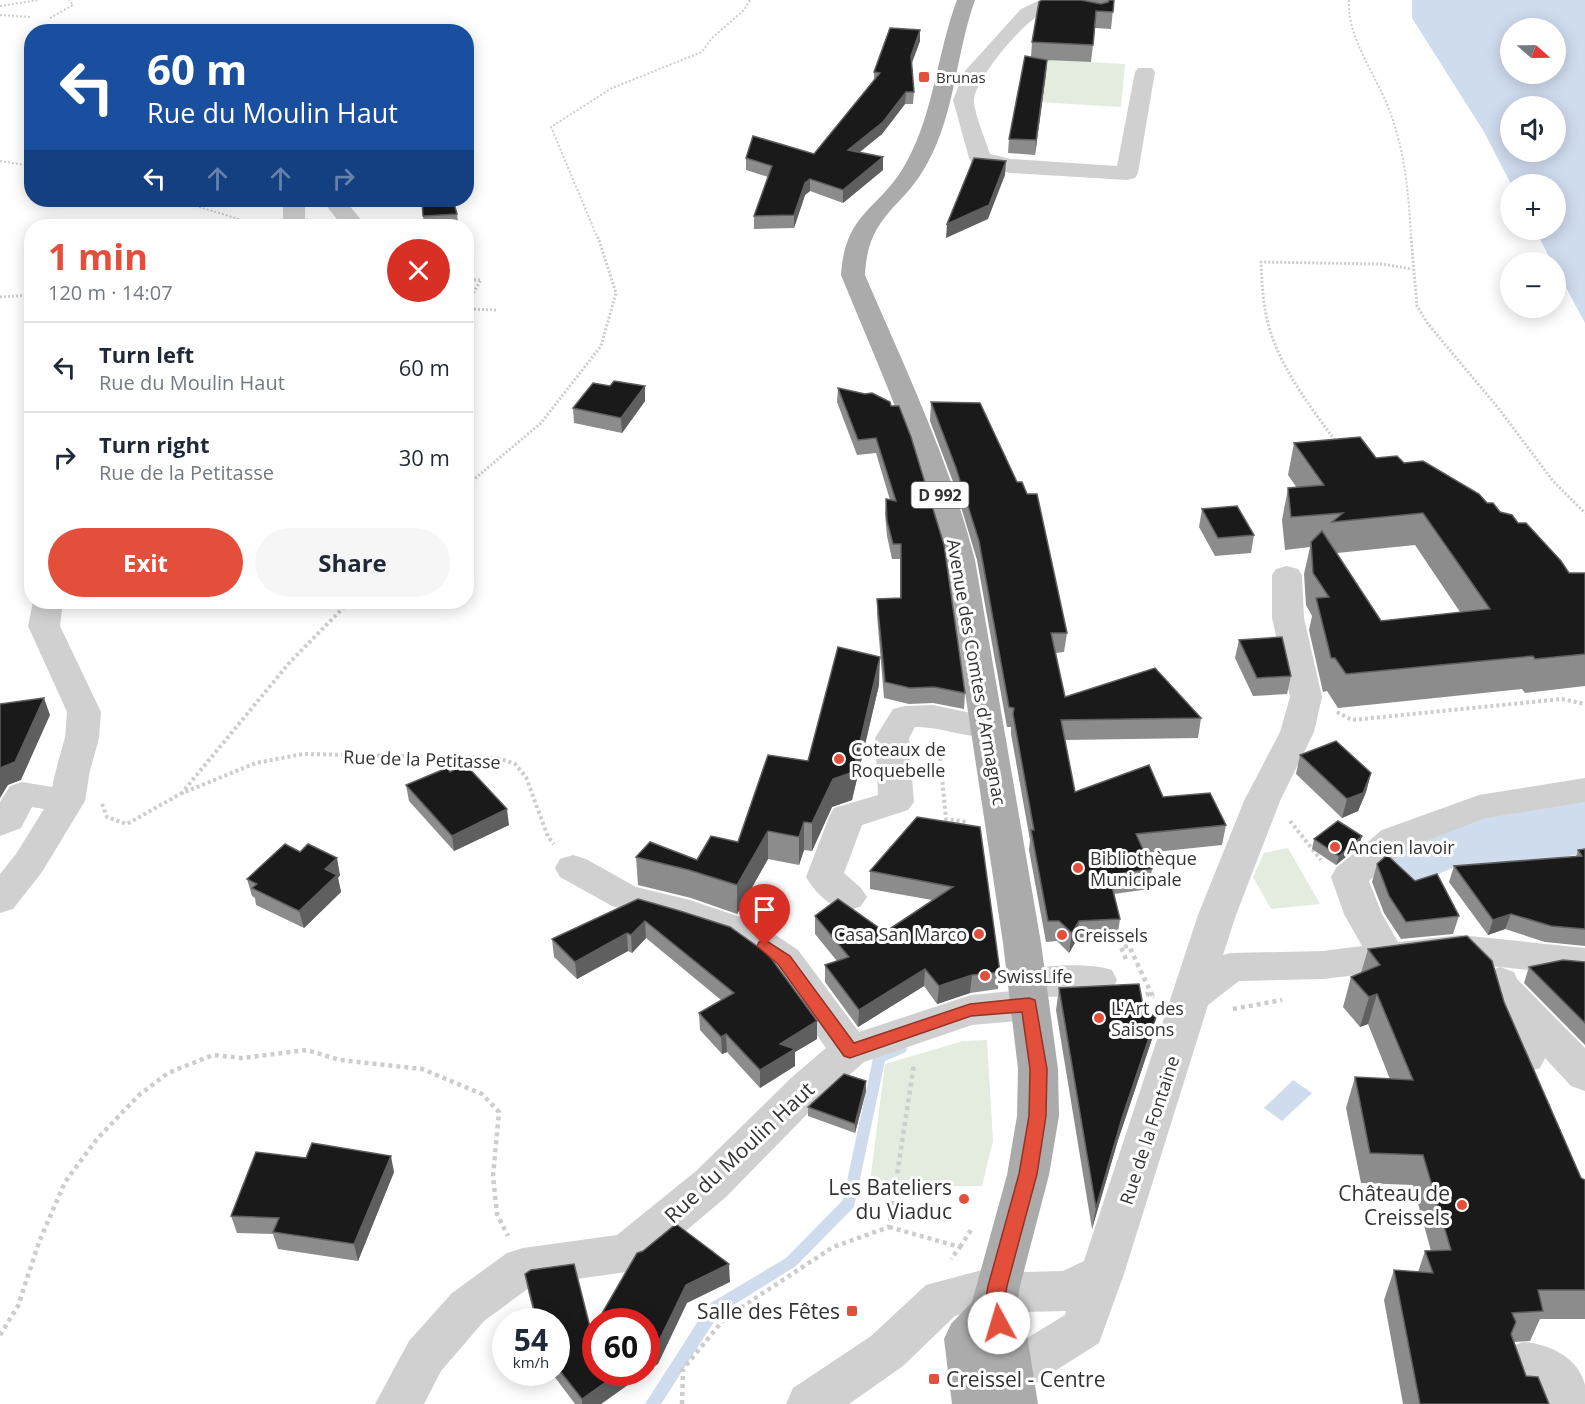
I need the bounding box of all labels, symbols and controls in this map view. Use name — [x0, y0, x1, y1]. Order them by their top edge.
north arrow — [1500, 18, 1566, 84]
map controls — [1500, 18, 1566, 318]
text: 60 m — [147, 40, 247, 97]
icon: left — [48, 48, 126, 126]
place label: Brunas — [936, 67, 986, 87]
marker: Brunas — [917, 70, 931, 84]
text: Rue du Moulin Haut — [147, 94, 398, 131]
button: sound — [1500, 96, 1566, 162]
icon: left — [138, 162, 171, 195]
icon: ahead — [201, 162, 234, 195]
icon: ahead — [264, 162, 297, 195]
icon: right — [327, 162, 360, 195]
button: + — [1500, 174, 1566, 240]
text: 1 min — [48, 232, 148, 281]
button: close — [387, 239, 450, 302]
button: − — [1500, 252, 1566, 318]
text: 120 m · 14:07 — [48, 279, 173, 306]
text: Turn left — [99, 339, 194, 369]
icon: left — [48, 351, 81, 384]
text: 60 m — [399, 352, 450, 382]
text: Rue du Moulin Haut — [99, 369, 285, 396]
text: Turn right — [99, 429, 210, 459]
icon: right — [48, 441, 81, 474]
text: 30 m — [399, 442, 450, 472]
text: Rue de la Petitasse — [99, 459, 274, 486]
road number: D 992 — [912, 482, 968, 508]
button: Exit — [48, 528, 243, 597]
button: Share — [255, 528, 450, 597]
street label: Avenue des Comtes d'Armagnac — [942, 537, 1012, 807]
place label: Coteaux de Roquebelle — [851, 737, 946, 782]
street label: Rue de la Petitasse — [343, 744, 501, 774]
marker: Coteaux de Roquebelle — [832, 752, 846, 766]
place label: Ancien lavoir — [1347, 835, 1455, 859]
marker: Ancien lavoir — [1328, 840, 1342, 854]
place label: Bibliothèque Municipale — [1090, 846, 1197, 891]
marker: Bibliothèque Municipale — [1071, 861, 1085, 875]
pin — [739, 884, 790, 946]
icon: arrive — [748, 893, 781, 926]
place label: Casa San Marco — [834, 922, 967, 946]
place label: Creissels — [1074, 923, 1148, 947]
marker: Casa San Marco — [972, 927, 986, 941]
marker: Creissels — [1055, 928, 1069, 942]
place label: SwissLife — [997, 964, 1073, 988]
marker: SwissLife — [978, 969, 992, 983]
place label: L'Art des Saisons — [1111, 996, 1184, 1041]
marker: L'Art des Saisons — [1092, 1011, 1106, 1025]
street label: Rue de la Fontaine — [1114, 1052, 1184, 1208]
street label: Rue du Moulin Haut — [658, 1075, 820, 1229]
place label: Les Bateliers du Viaduc — [828, 1173, 952, 1225]
place label: Château de Creissels — [1338, 1179, 1450, 1231]
marker: Les Bateliers du Viaduc — [957, 1192, 971, 1206]
marker: Château de Creissels — [1455, 1198, 1469, 1212]
position arrow — [967, 1291, 1031, 1355]
place label: Salle des Fêtes — [697, 1297, 840, 1325]
marker: Salle des Fêtes — [845, 1304, 859, 1318]
speed limit sign: 60 — [582, 1308, 660, 1386]
text: 54 — [514, 1319, 548, 1360]
text: km/h — [513, 1352, 549, 1372]
place label: Creissel - Centre — [946, 1365, 1105, 1393]
marker: Creissel - Centre — [927, 1372, 941, 1386]

